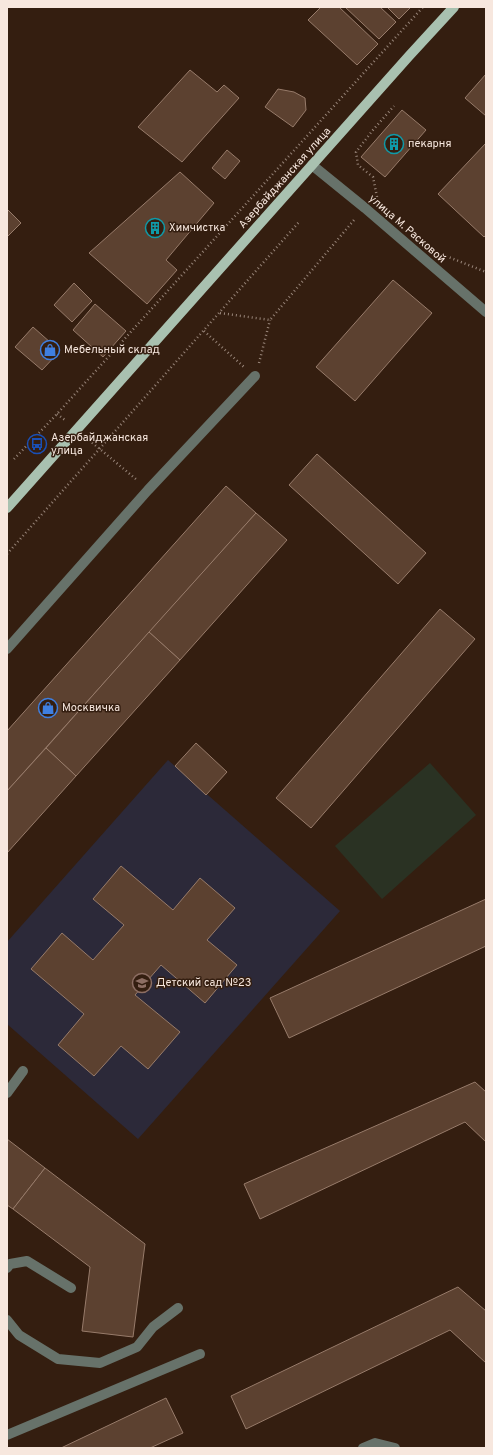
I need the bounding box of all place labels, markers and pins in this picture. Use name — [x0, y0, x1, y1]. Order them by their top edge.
building icon: пекарня — [383, 133, 405, 155]
place label: пекарня — [408, 137, 452, 151]
building icon: Химчистка — [144, 217, 166, 239]
place label: Химчистка — [169, 221, 226, 235]
shop icon: Мебельный склад — [39, 339, 61, 361]
place label: Мебельный склад — [64, 343, 160, 357]
place label: Азербайджанская улица — [51, 431, 148, 458]
bus stop icon: Азербайджанская улица — [26, 433, 48, 455]
shop icon: Москвичка — [37, 697, 59, 719]
place label: Москвичка — [62, 701, 120, 715]
school or university icon: Детский сад №23 — [131, 972, 153, 994]
place label: Детский сад №23 — [156, 976, 251, 990]

